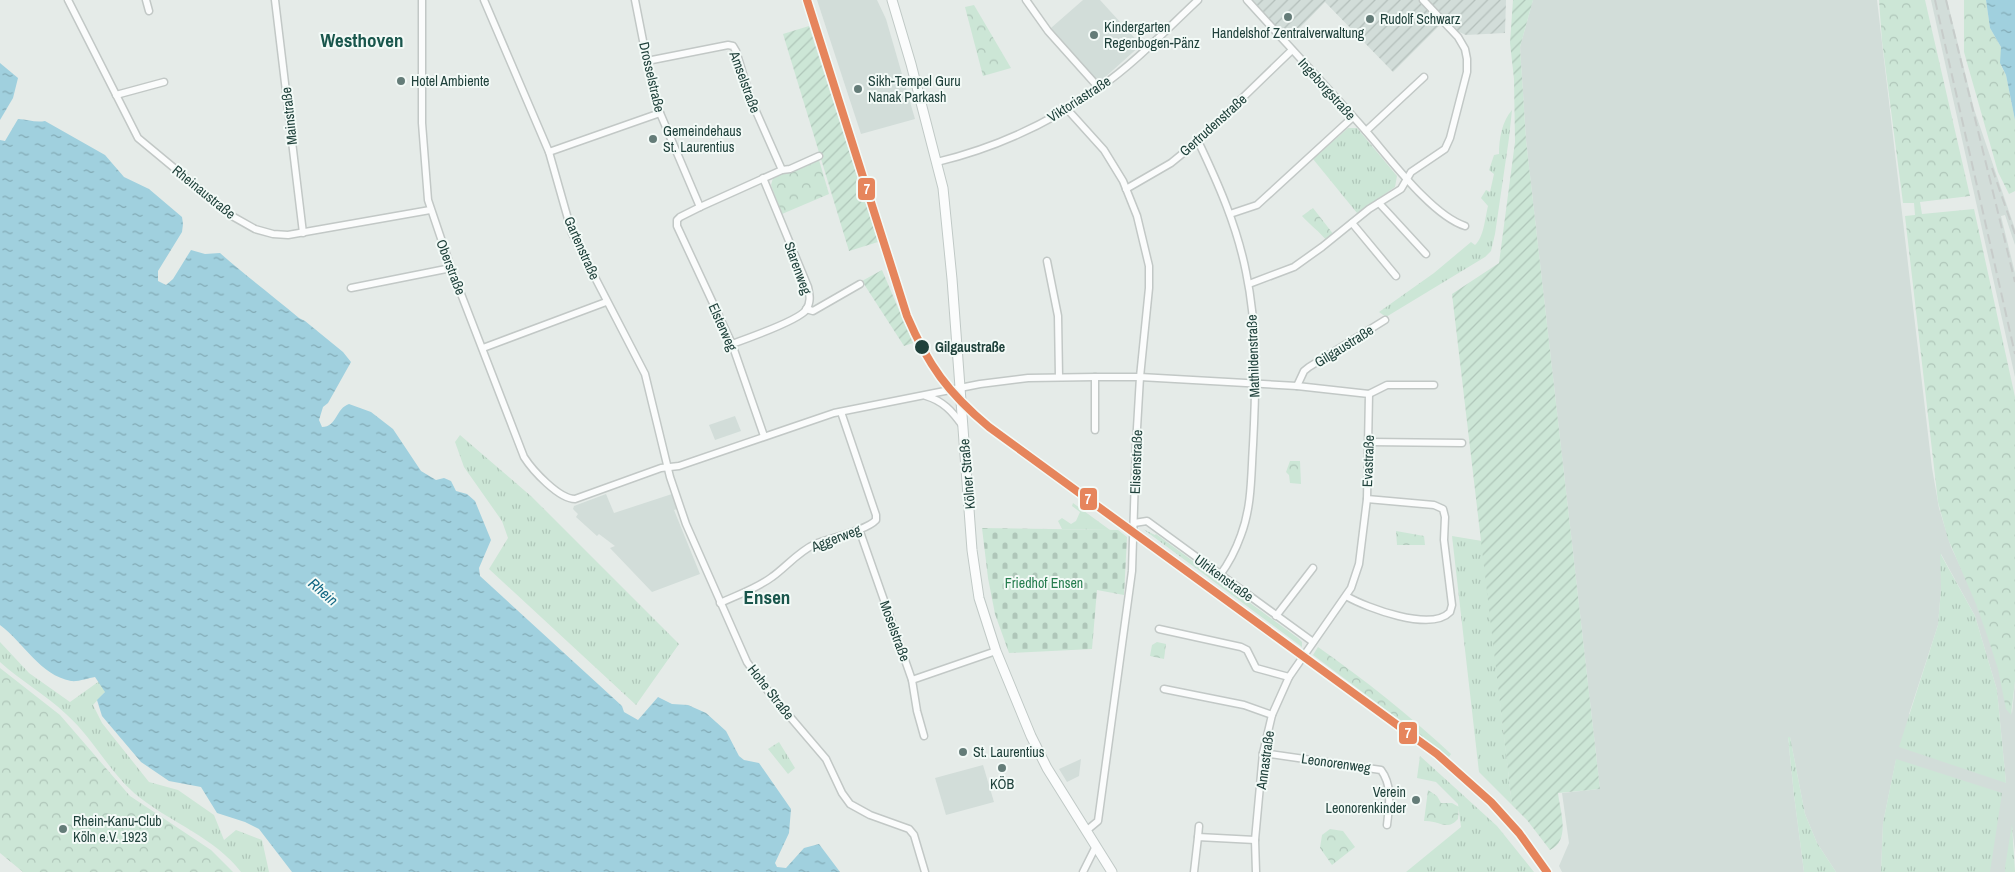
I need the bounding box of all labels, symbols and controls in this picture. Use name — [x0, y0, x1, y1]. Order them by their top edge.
place label: Rudolf Schwarz — [1380, 10, 1461, 28]
marker: Handelshof Zentralverwaltung — [1282, 11, 1294, 23]
marker: Rudolf Schwarz — [1364, 13, 1376, 25]
place label: Kindergarten Regenbogen-Pänz — [1104, 18, 1200, 52]
place label: Handelshof Zentralverwaltung — [1212, 24, 1365, 42]
district label: Westhoven — [321, 27, 403, 53]
marker: Kindergarten Regenbogen-Pänz — [1088, 29, 1100, 41]
street label: Drosselstraße — [635, 40, 669, 114]
street label: Amselstraße — [725, 48, 764, 115]
street label: Ingeborgstraße — [1294, 54, 1360, 124]
place label: Hotel Ambiente — [411, 72, 490, 90]
place label: Sikh-Tempel Guru Nanak Parkash — [868, 72, 961, 106]
street label: Viktoriastraße — [1044, 72, 1114, 126]
marker: Hotel Ambiente — [395, 75, 407, 87]
marker: Sikh-Tempel Guru Nanak Parkash — [852, 83, 864, 95]
street label: Mainstraße — [277, 86, 301, 146]
street label: Gertrudenstraße — [1176, 90, 1250, 160]
place label: Gemeindehaus St. Laurentius — [663, 122, 742, 156]
marker: Gemeindehaus St. Laurentius — [647, 133, 659, 145]
street label: Rheinaustraße — [169, 161, 239, 223]
line badge: 7 — [857, 177, 876, 201]
text: 7 — [864, 180, 871, 198]
street label: Gartenstraße — [560, 213, 604, 283]
street label: Oberstraße — [432, 237, 470, 297]
street label: Starenweg — [780, 239, 816, 297]
street label: Elsterweg — [705, 300, 742, 354]
street label: Mathildenstraße — [1243, 314, 1263, 398]
street label: Gilgaustraße — [1311, 321, 1377, 371]
marker: Gilgaustraße — [913, 338, 931, 356]
place label: Gilgaustraße — [935, 338, 1005, 356]
street label: Elisenstraße — [1126, 429, 1146, 495]
street label: Evastraße — [1358, 435, 1378, 487]
street label: Kölner Straße — [955, 438, 979, 510]
line badge: 7 — [1079, 487, 1098, 511]
text: 7 — [1085, 490, 1092, 508]
street label: Aggerweg — [808, 520, 864, 556]
street label: Ulrikenstraße — [1191, 550, 1257, 606]
water label: Rhein — [304, 573, 343, 610]
park label: Friedhof Ensen — [1005, 574, 1083, 592]
district label: Ensen — [744, 584, 790, 610]
street label: Moselstraße — [876, 598, 914, 664]
street label: Hohe Straße — [744, 661, 798, 723]
line badge: 7 — [1398, 721, 1418, 745]
text: 7 — [1405, 724, 1412, 742]
street label: Annastraße — [1252, 729, 1278, 792]
place label: St. Laurentius — [973, 743, 1045, 761]
marker: St. Laurentius — [957, 746, 969, 758]
street label: Leonorenweg — [1300, 749, 1372, 777]
marker: KÖB — [996, 762, 1008, 774]
place label: KÖB — [990, 775, 1014, 793]
place label: Verein Leonorenkinder — [1326, 783, 1406, 817]
marker: Verein Leonorenkinder — [1410, 794, 1422, 806]
place label: Rhein-Kanu-Club Köln e.V. 1923 — [73, 812, 162, 846]
marker: Rhein-Kanu-Club Köln e.V. 1923 — [57, 823, 69, 835]

